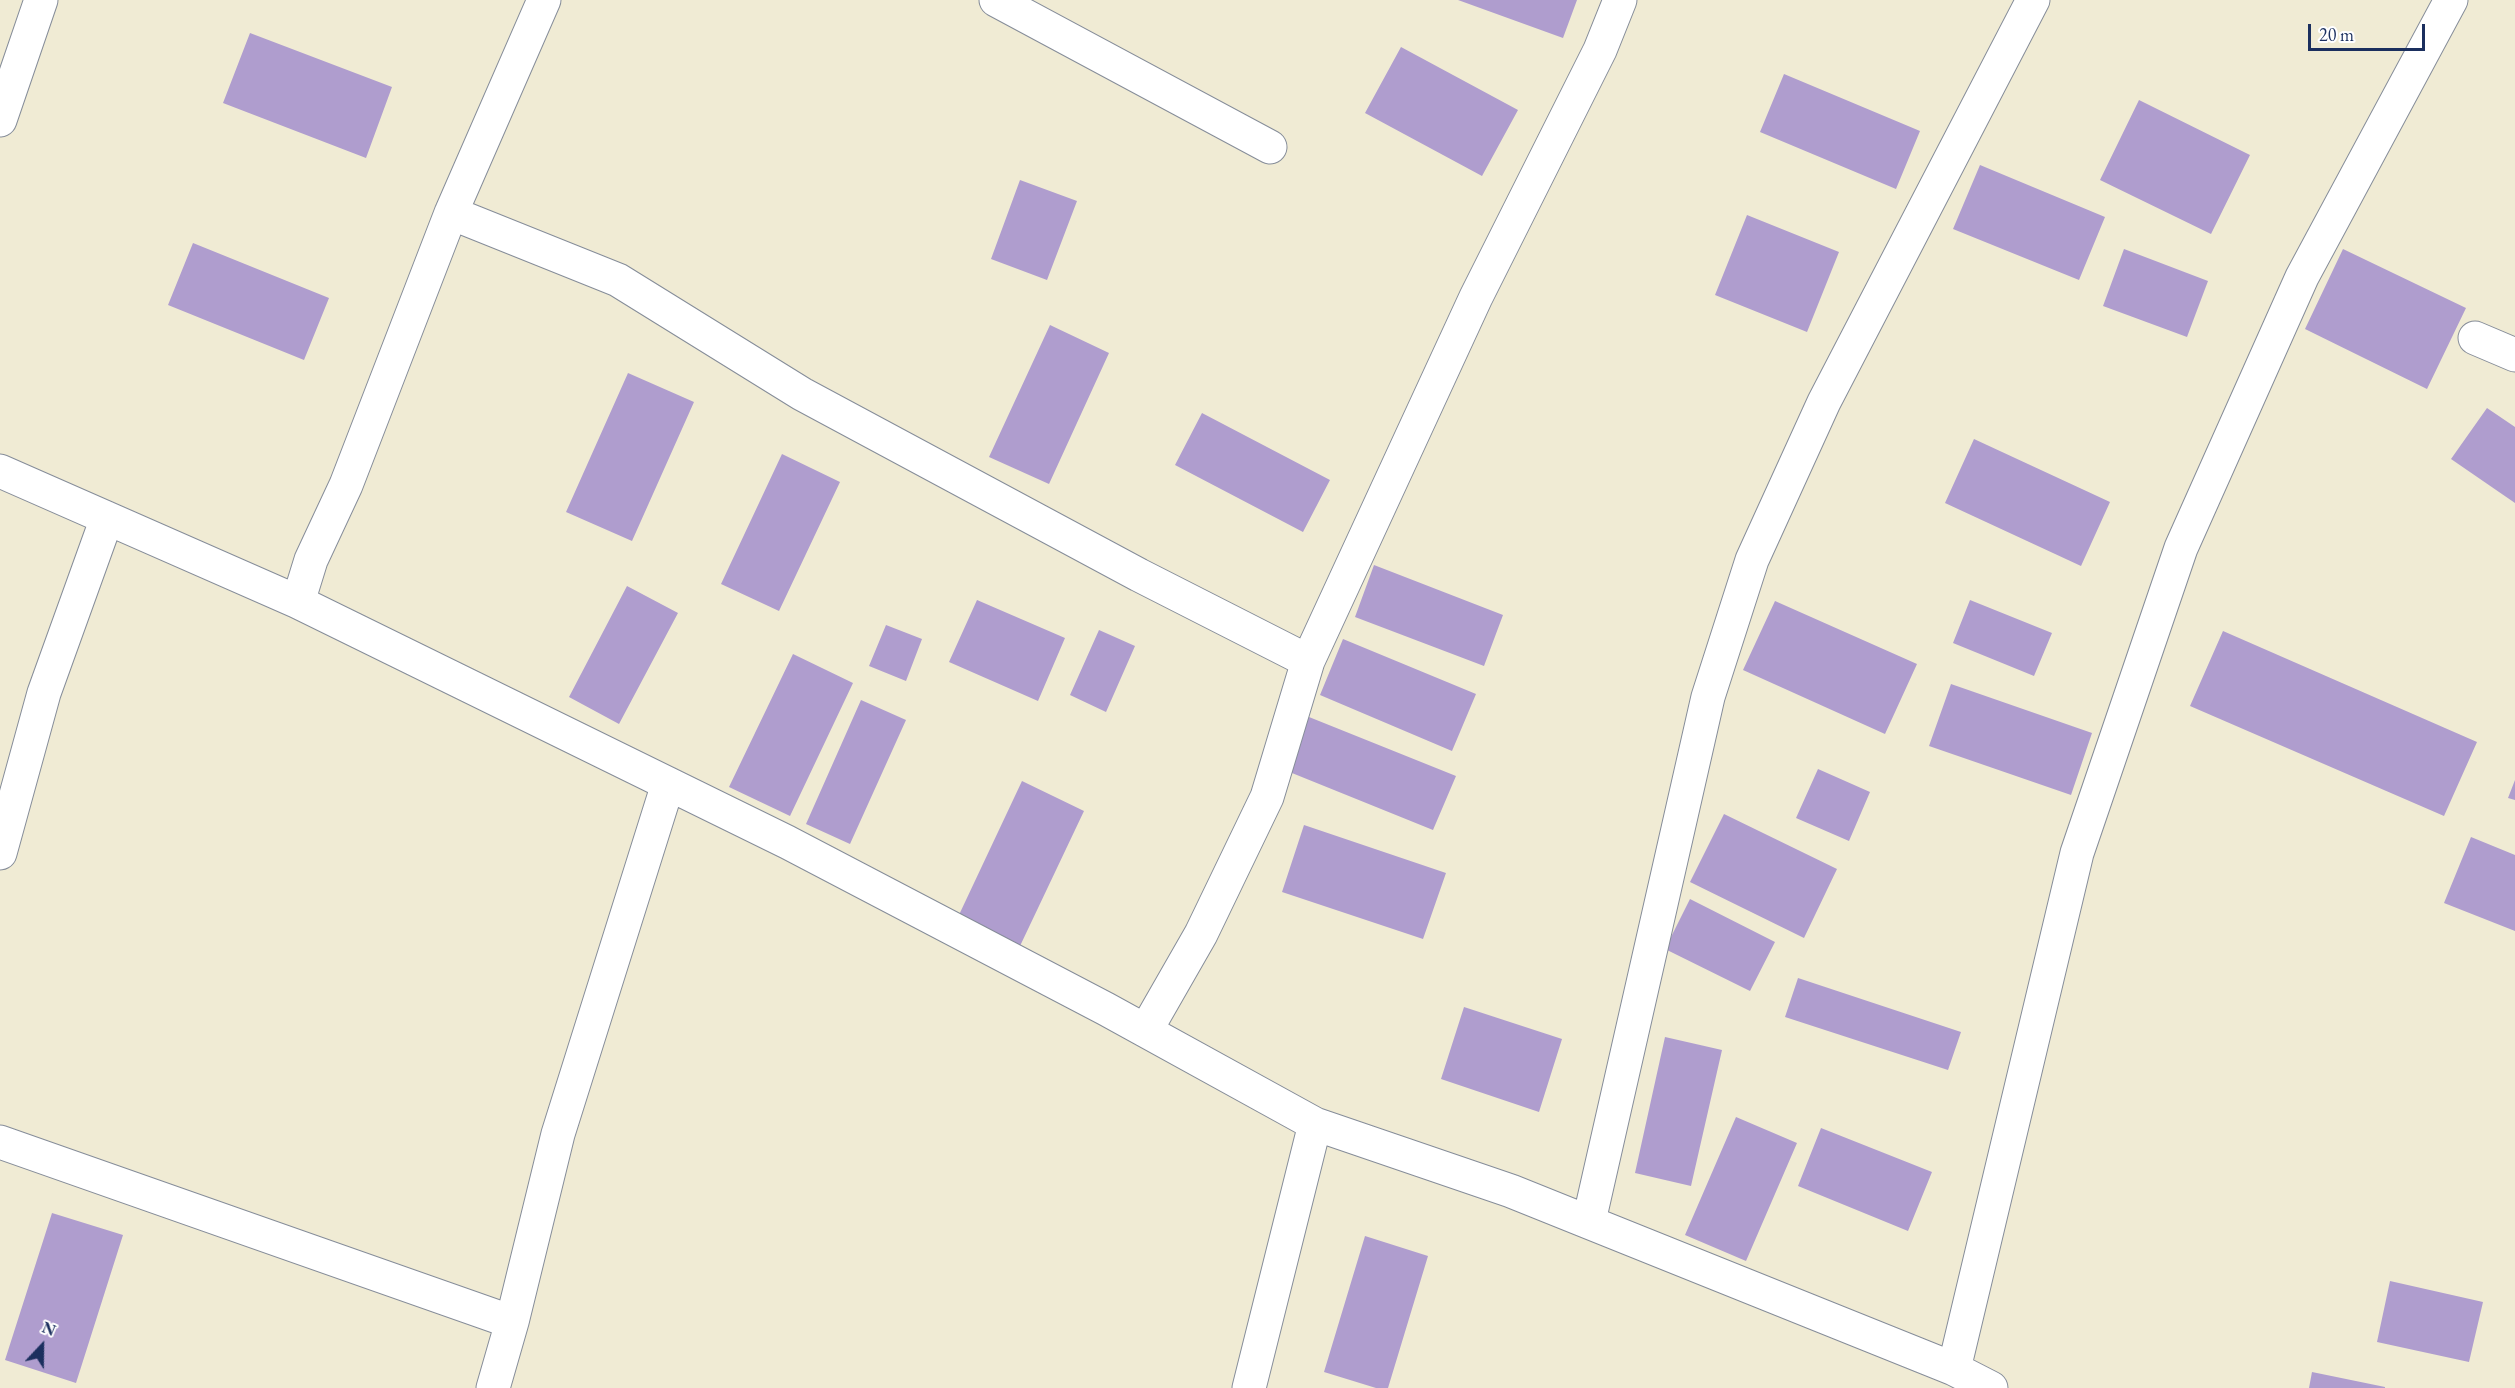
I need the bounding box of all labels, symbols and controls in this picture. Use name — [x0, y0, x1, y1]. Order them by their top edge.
scale bar — [2311, 12, 2428, 50]
text: 20 m — [2319, 23, 2354, 46]
north arrow — [12, 1316, 72, 1376]
text: N — [39, 1317, 59, 1341]

